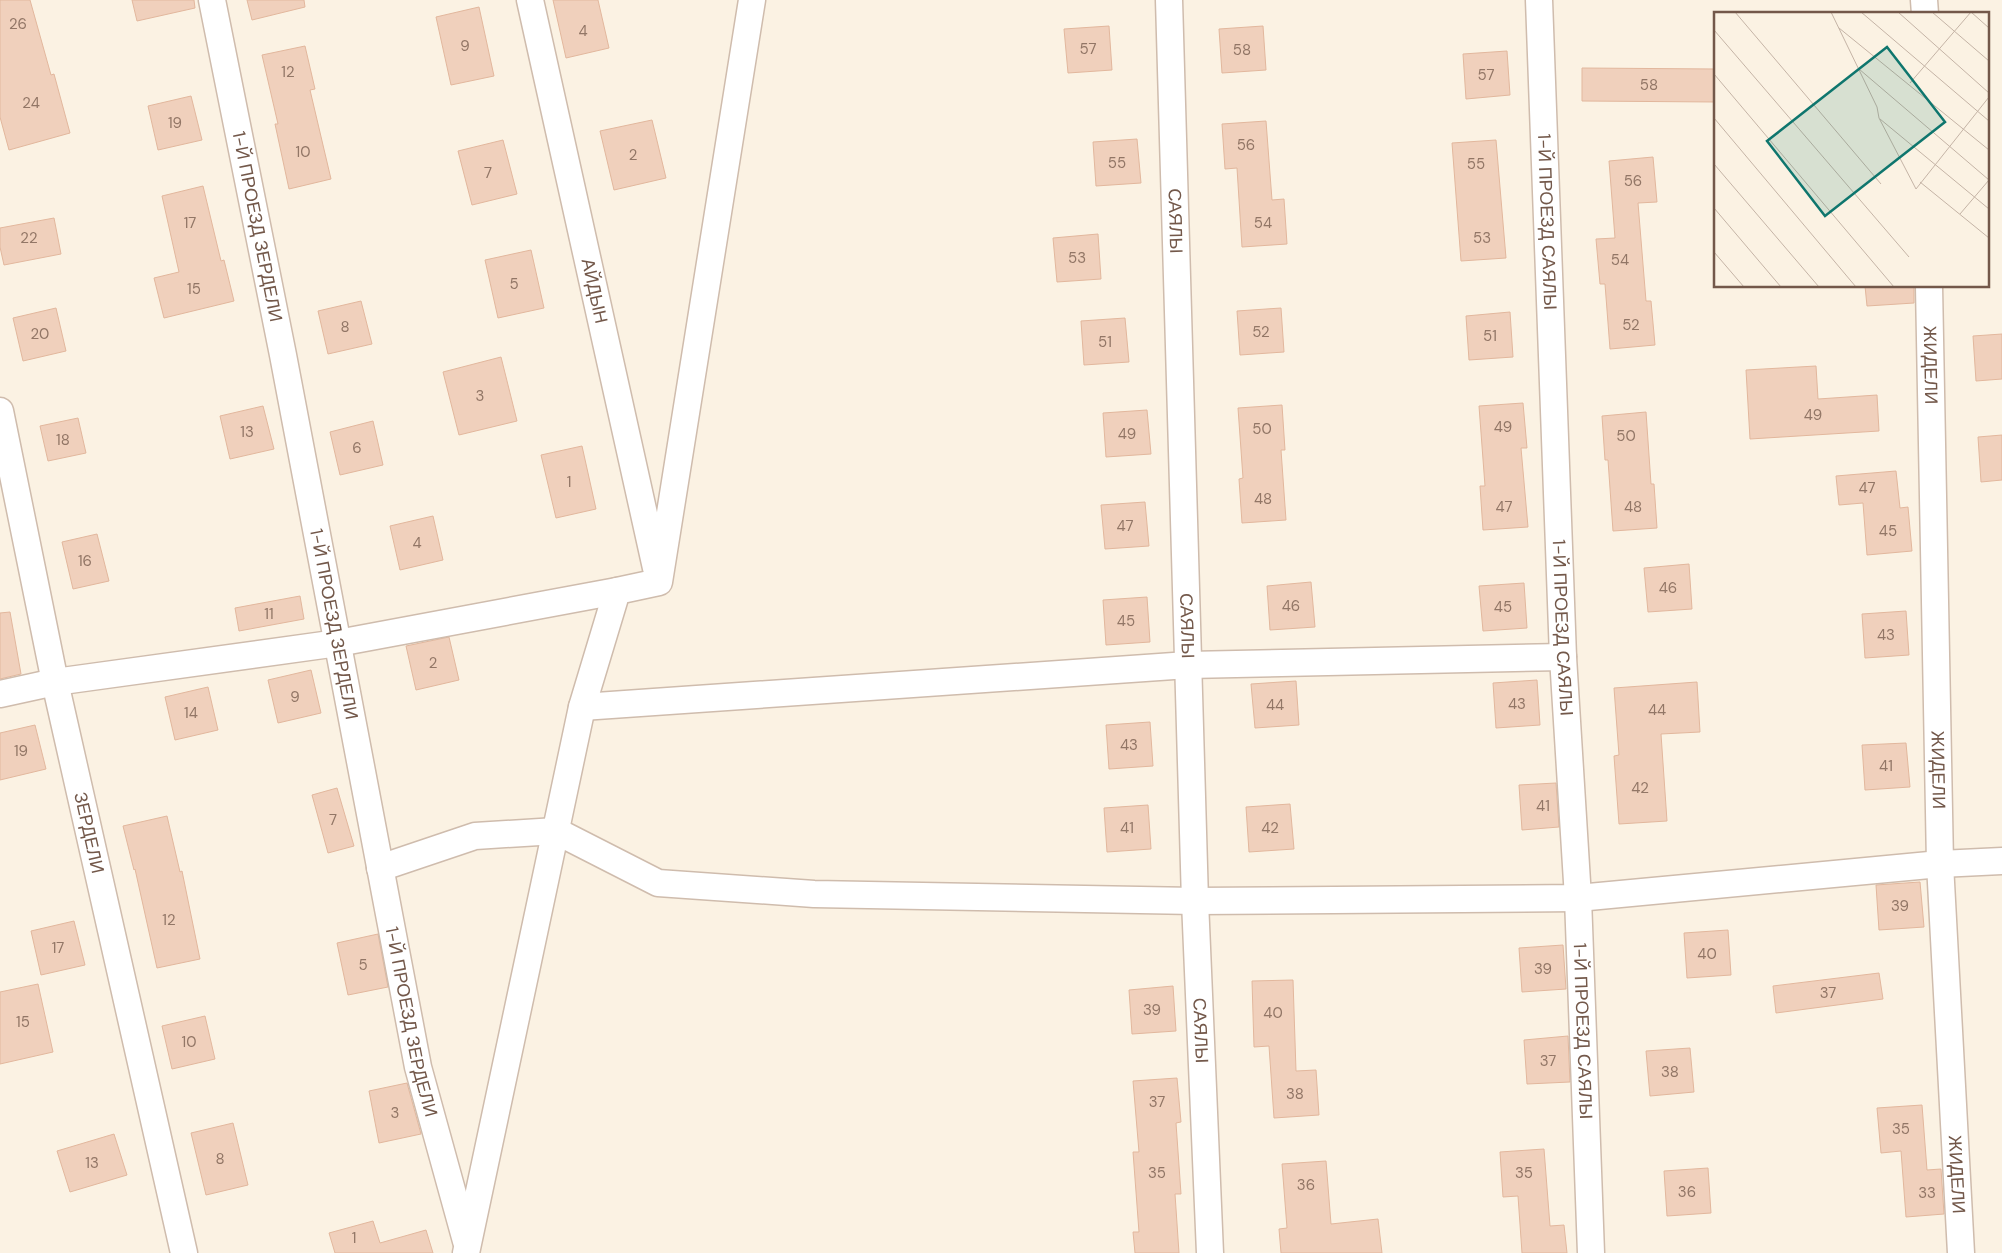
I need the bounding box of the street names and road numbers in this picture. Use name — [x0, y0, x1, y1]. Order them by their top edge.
street label: 1-Й ПРОЕЗД ЗЕРДЕЛИ — [227, 129, 288, 324]
street label: 1-Й ПРОЕЗД САЯЛЫ — [1532, 133, 1562, 311]
street label: САЯЛЫ — [1162, 188, 1188, 254]
street label: АЙДЫН — [576, 256, 613, 326]
street label: ЖИДЕЛИ — [1918, 325, 1943, 404]
street label: 1-Й ПРОЕЗД ЗЕРДЕЛИ — [304, 527, 364, 722]
street label: 1-Й ПРОЕЗД САЯЛЫ — [1547, 539, 1579, 716]
street label: САЯЛЫ — [1174, 593, 1200, 659]
street label: ЖИДЕЛИ — [1925, 730, 1951, 809]
street label: ЗЕРДЕЛИ — [68, 790, 110, 876]
street label: 1-Й ПРОЕЗД ЗЕРДЕЛИ — [380, 925, 443, 1120]
street label: 1-Й ПРОЕЗД САЯЛЫ — [1568, 942, 1598, 1120]
street label: САЯЛЫ — [1187, 997, 1214, 1064]
street label: ЖИДЕЛИ — [1943, 1135, 1971, 1214]

